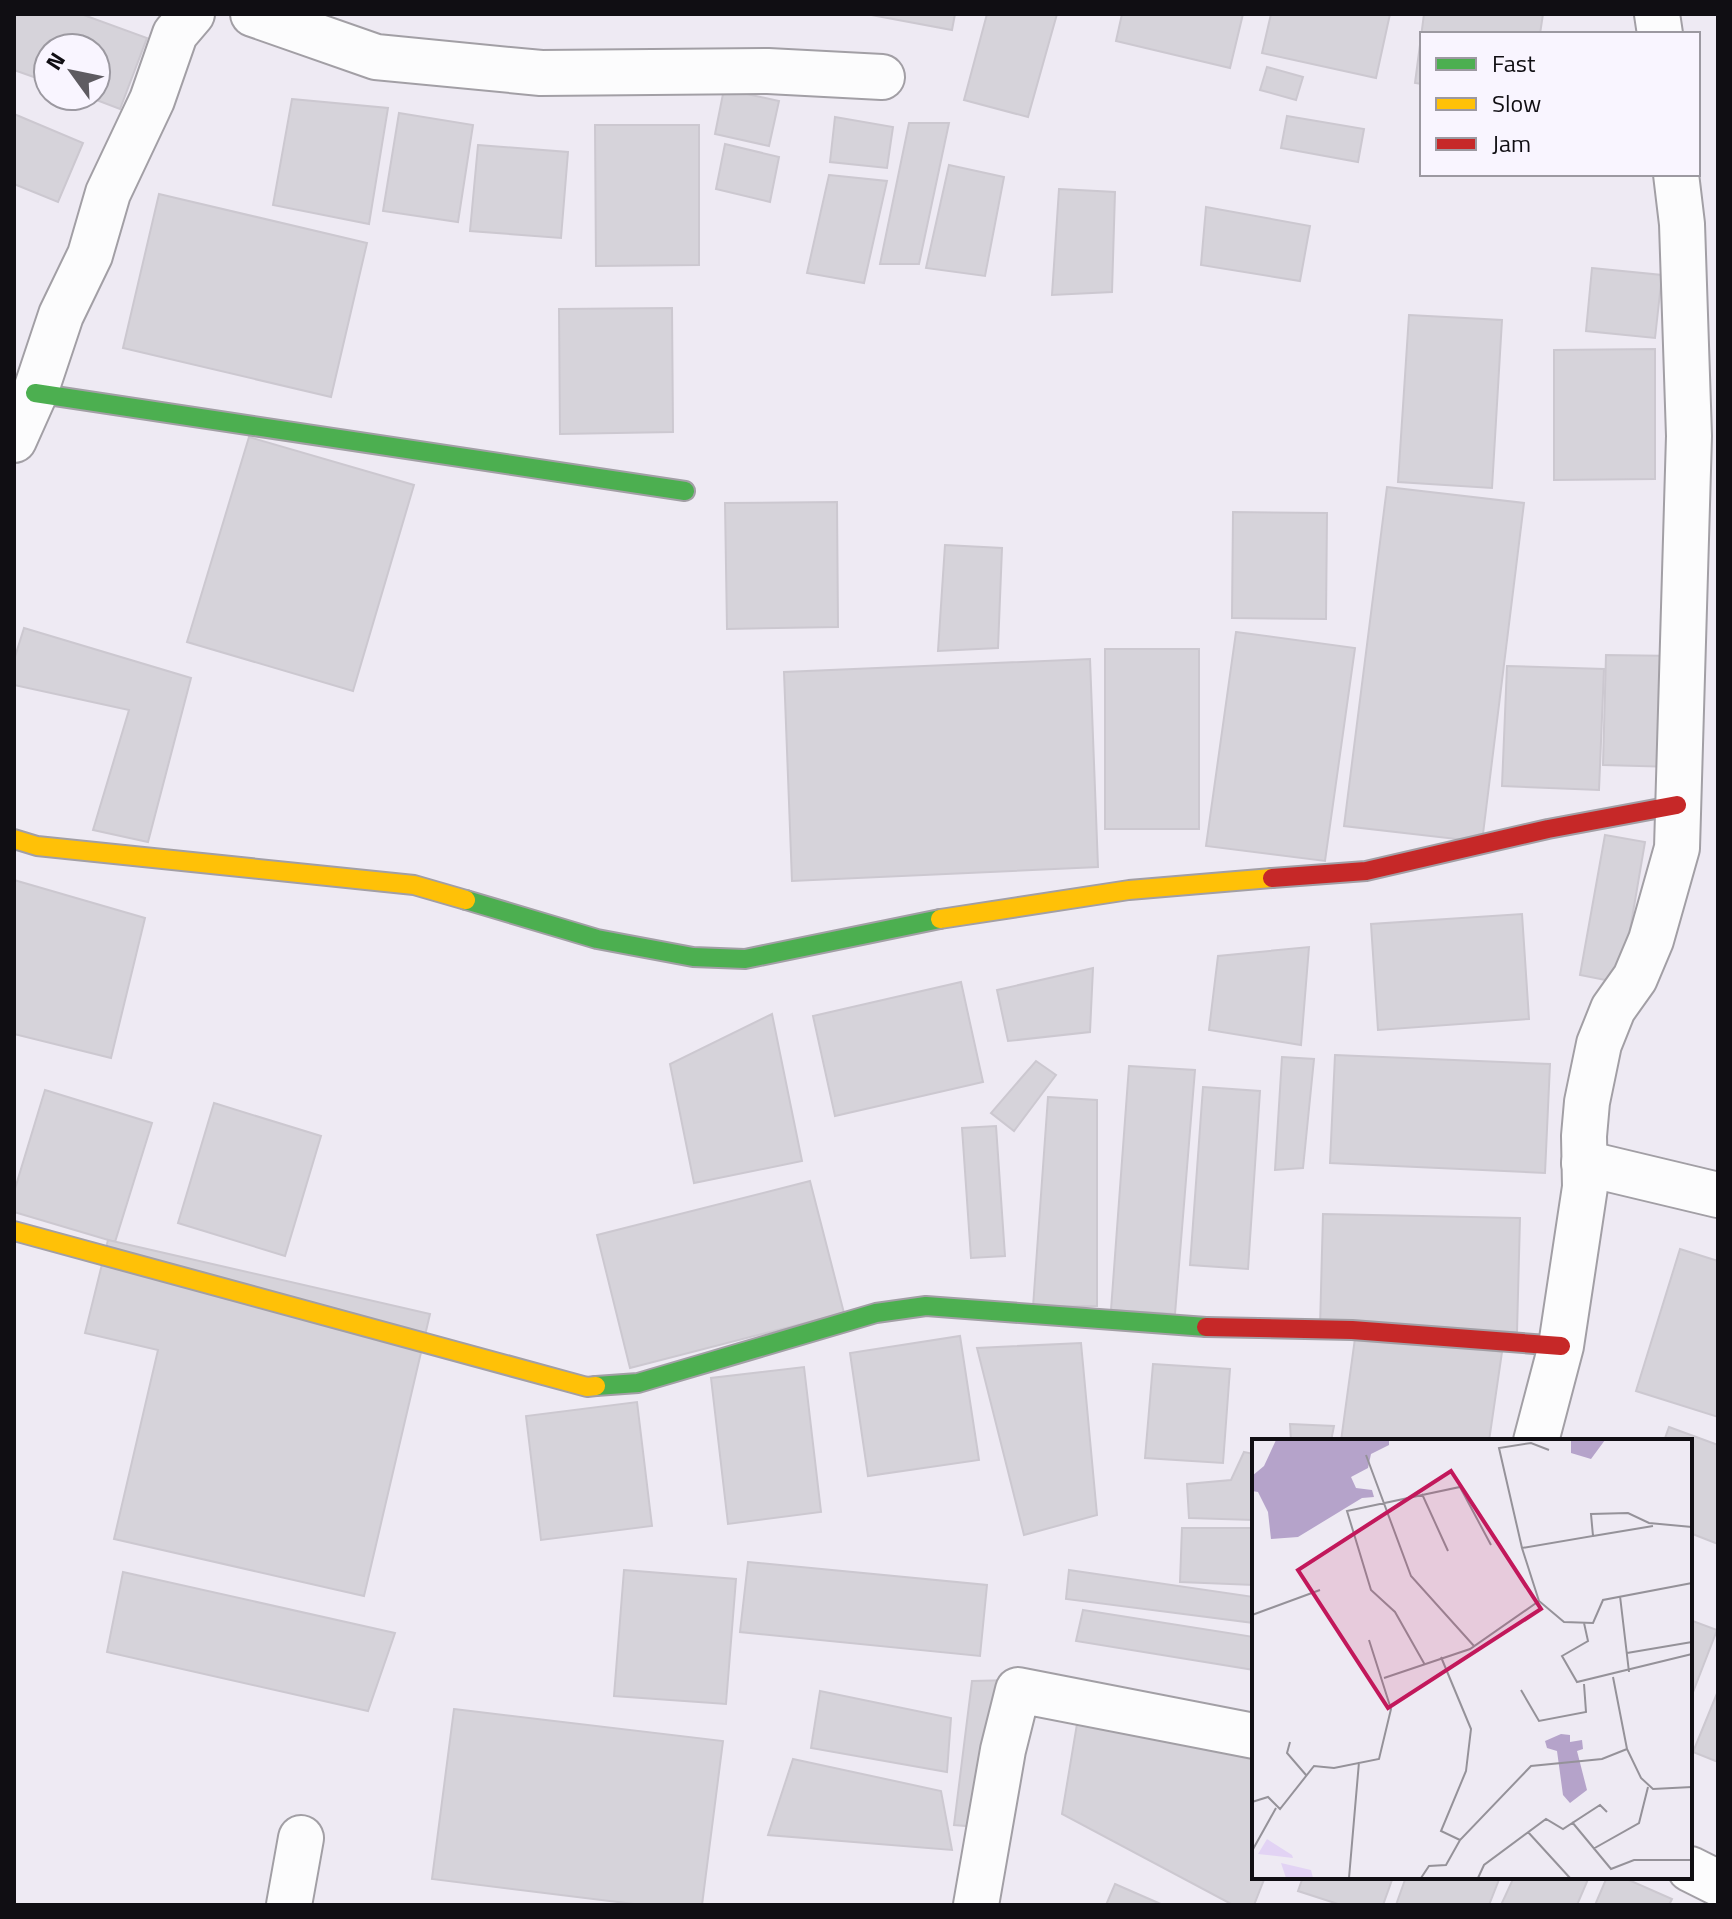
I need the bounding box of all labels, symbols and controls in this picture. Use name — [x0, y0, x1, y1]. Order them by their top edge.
north arrow — [32, 32, 112, 112]
legend — [1420, 32, 1700, 176]
text: N — [37, 45, 74, 77]
text: Fast — [1492, 45, 1536, 81]
text: Slow — [1492, 85, 1541, 121]
text: Jam — [1492, 125, 1531, 161]
inset map — [1252, 1439, 1692, 1879]

